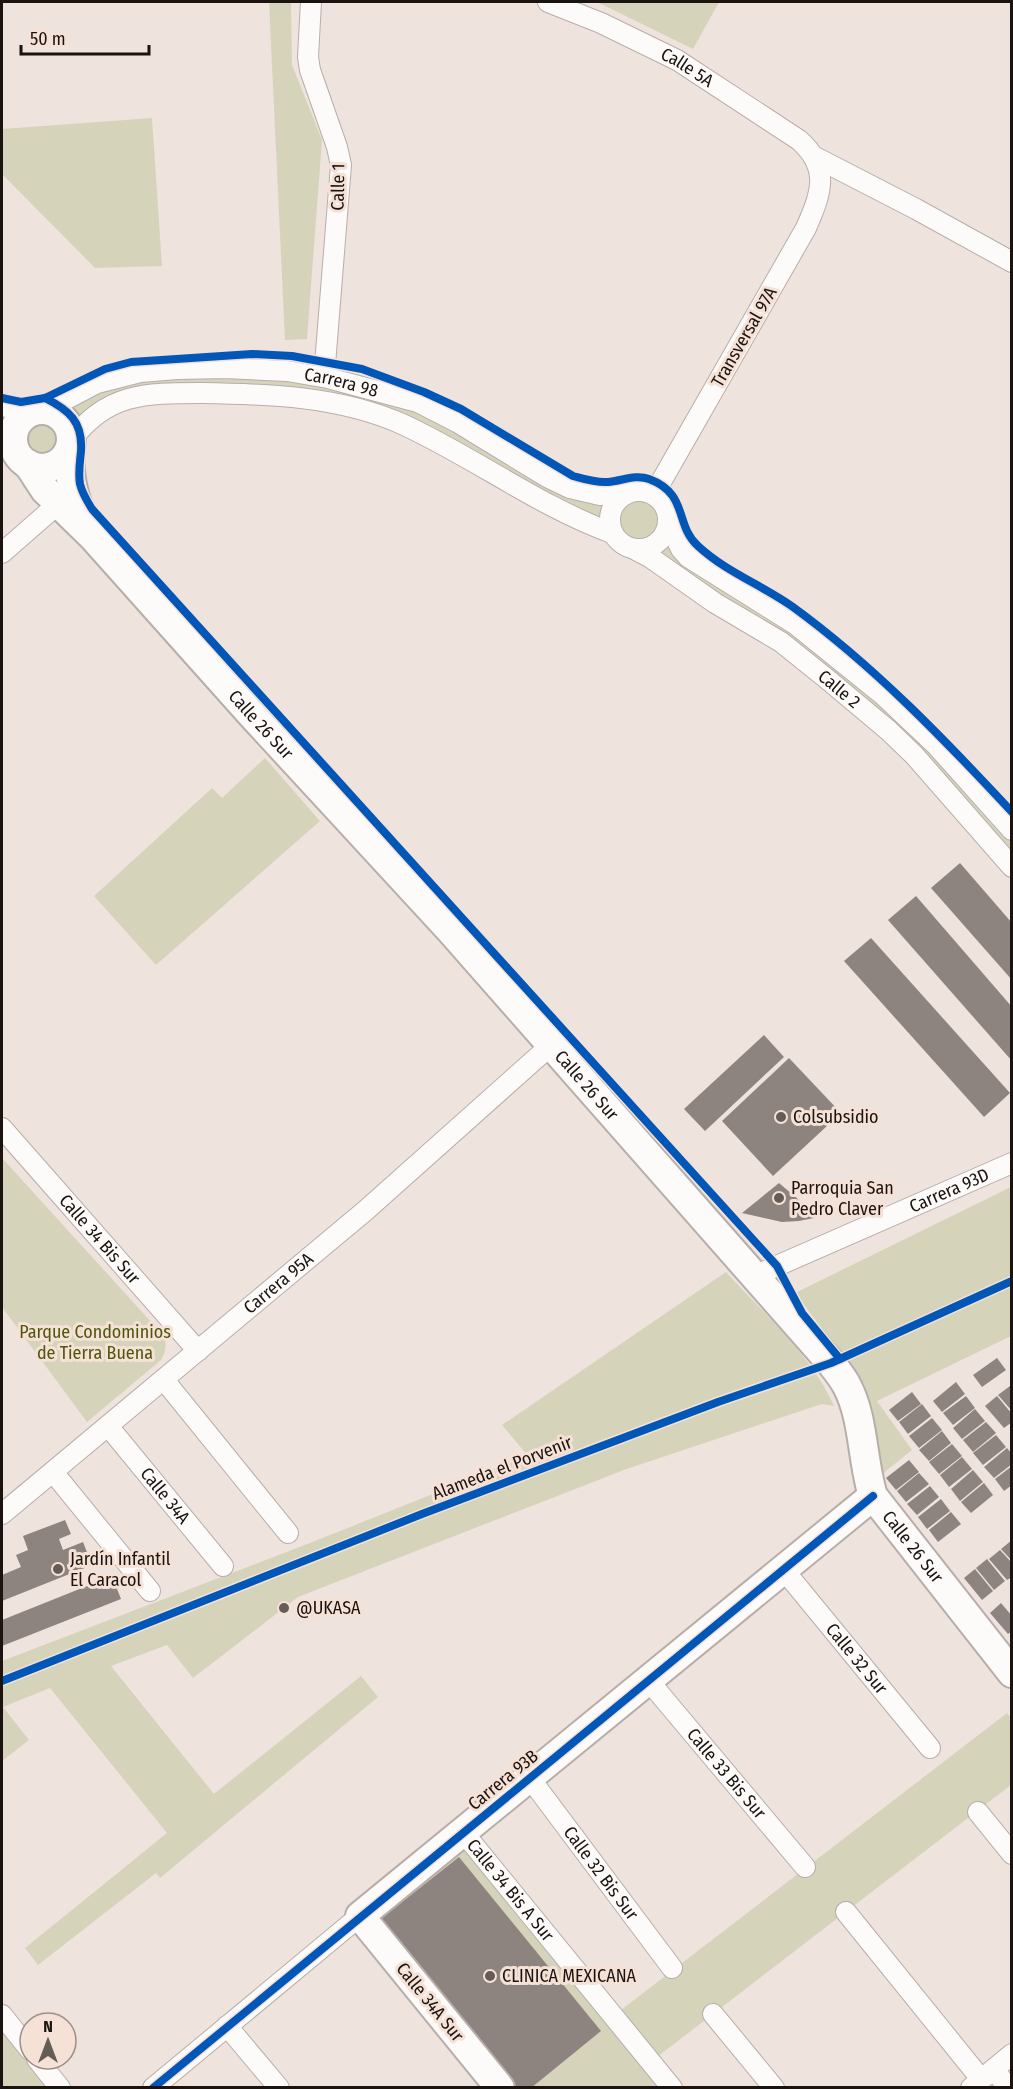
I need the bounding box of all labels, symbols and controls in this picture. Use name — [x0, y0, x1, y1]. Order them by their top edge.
scale bar — [21, 18, 148, 56]
text: 50 m — [30, 28, 66, 50]
street label: Calle 5A — [657, 43, 718, 92]
street label: Calle 1 — [327, 163, 349, 211]
street label: Transversal 97A — [706, 283, 782, 391]
street label: Carrera 98 — [303, 363, 380, 402]
street label: Calle 2 — [814, 665, 865, 713]
street label: Calle 26 Sur — [224, 685, 299, 764]
street label: Calle 26 Sur — [550, 1046, 624, 1125]
place label: Colsubsidio — [793, 1106, 879, 1128]
marker: Colsubsidio — [774, 1110, 788, 1124]
street label: Carrera 93D — [906, 1164, 992, 1218]
place label: Parroquia San Pedro Claver — [791, 1177, 894, 1220]
street label: Calle 34 Bis Sur — [54, 1190, 145, 1289]
marker: Parroquia San Pedro Claver — [772, 1191, 786, 1205]
street label: Carrera 95A — [239, 1248, 318, 1319]
park label: Parque Condominios de Tierra Buena — [19, 1321, 171, 1364]
street label: Alameda el Porvenir — [429, 1431, 576, 1505]
street label: Calle 34A — [136, 1463, 195, 1529]
street label: Calle 26 Sur — [878, 1506, 949, 1588]
place label: Jardín Infantil El Caracol — [70, 1548, 171, 1591]
marker: Jardín Infantil El Caracol — [51, 1562, 65, 1576]
place label: @UKASA — [296, 1597, 361, 1619]
marker: @UKASA — [277, 1601, 291, 1615]
street label: Calle 32 Sur — [821, 1619, 893, 1699]
street label: Calle 33 Bis Sur — [682, 1724, 771, 1824]
street label: Carrera 93B — [463, 1745, 543, 1815]
street label: Calle 32 Bis Sur — [559, 1822, 644, 1925]
street label: Calle 34 Bis A Sur — [462, 1834, 559, 1946]
street label: Calle 34A Sur — [391, 1958, 469, 2046]
place label: CLINICA MEXICANA — [502, 1965, 637, 1987]
marker: CLINICA MEXICANA — [483, 1969, 497, 1983]
north arrow — [18, 2011, 78, 2071]
text: N — [43, 2017, 53, 2036]

